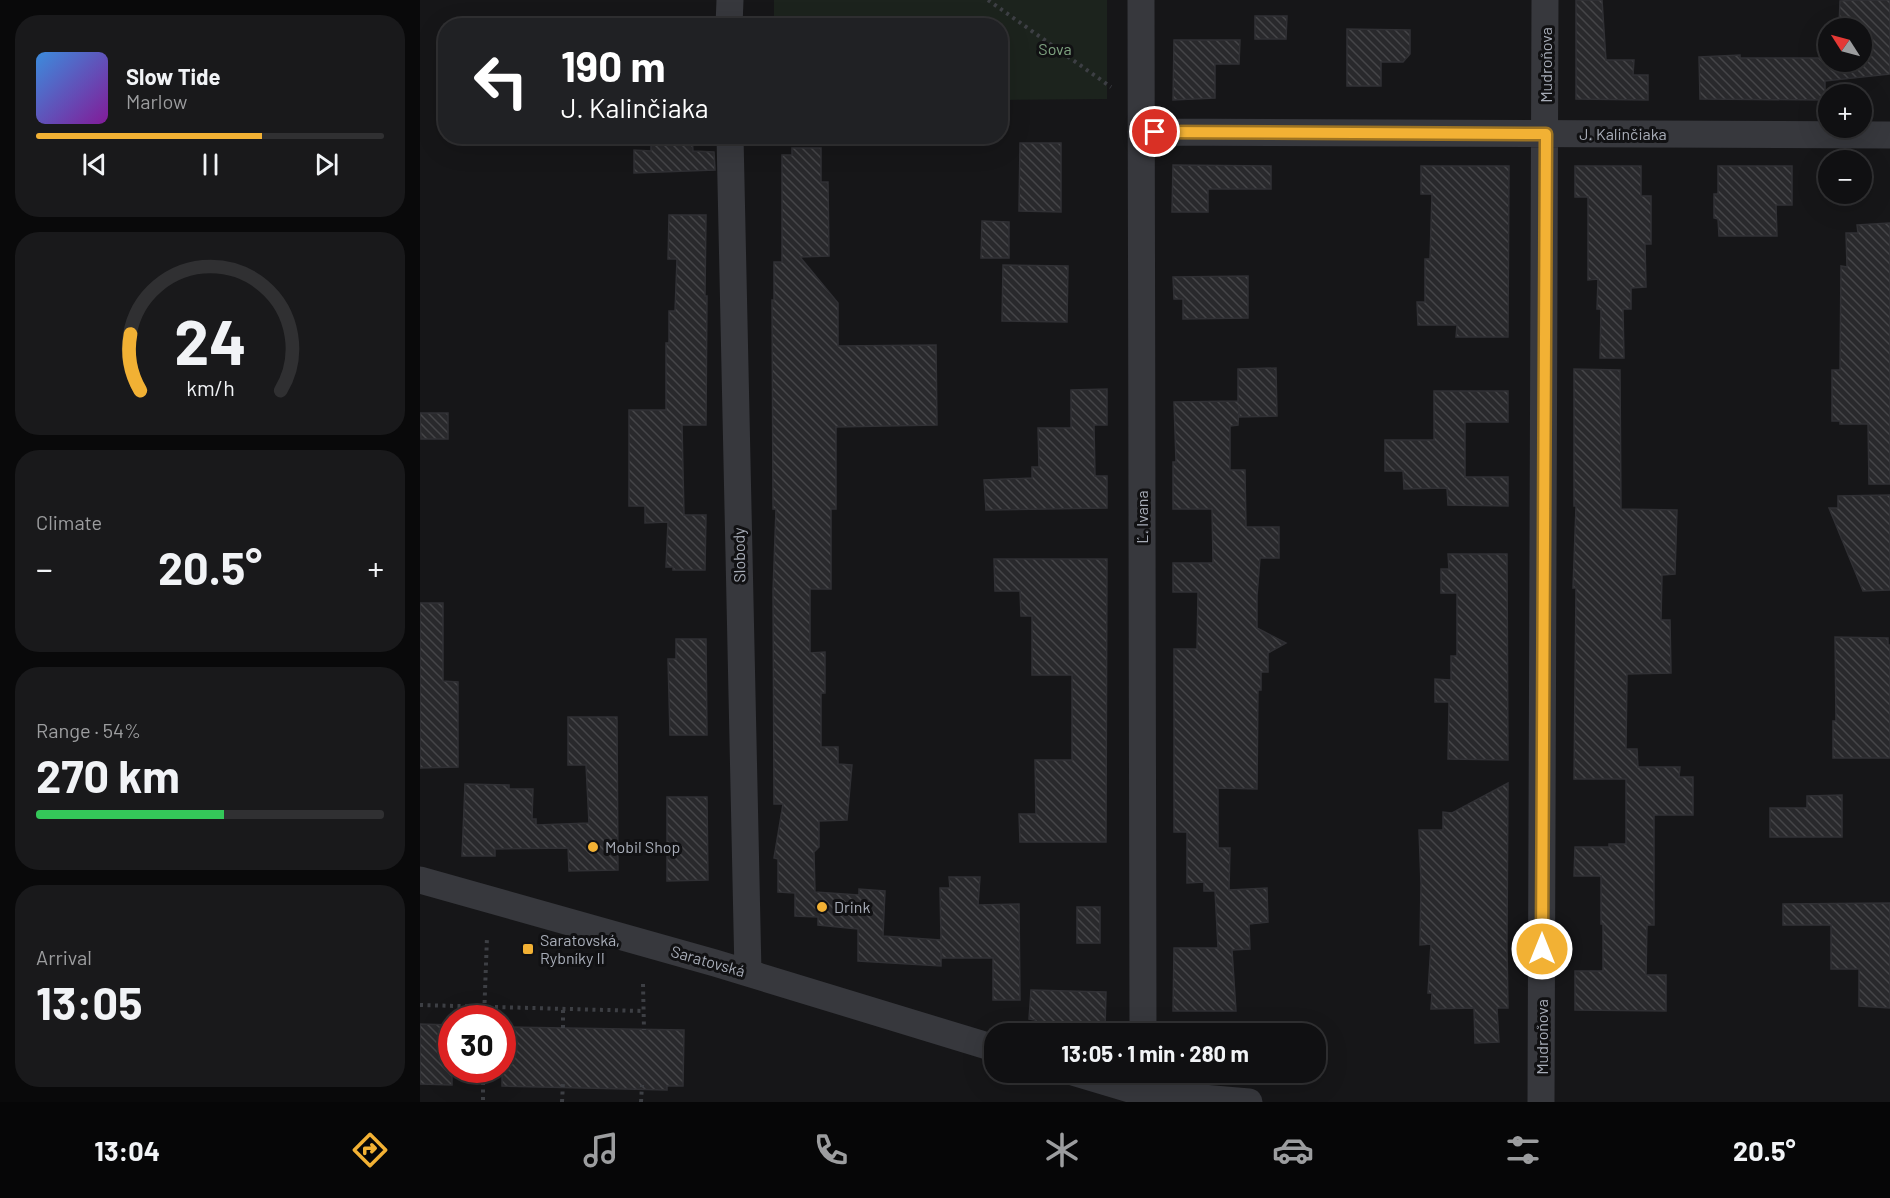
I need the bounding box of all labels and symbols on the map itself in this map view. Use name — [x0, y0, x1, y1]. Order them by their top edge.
north arrow — [1818, 18, 1872, 72]
street label: Mudroňova — [1536, 27, 1555, 103]
park label: Sova — [1038, 39, 1072, 58]
pin — [1129, 106, 1180, 157]
street label: J. Kalinčiaka — [1579, 124, 1667, 143]
street label: Ľ. Ivana — [1132, 490, 1151, 544]
street label: Slobody — [729, 527, 748, 583]
place label: Mobil Shop — [605, 837, 680, 856]
marker: Mobil Shop — [586, 840, 600, 854]
place label: Drink — [834, 897, 870, 916]
marker: Drink — [815, 900, 829, 914]
position arrow — [1510, 917, 1574, 981]
place label: Saratovská, Rybníky II — [540, 930, 620, 967]
street label: Saratovská — [669, 941, 747, 980]
marker: Saratovská, Rybníky II — [521, 942, 535, 956]
street label: Mudroňova — [1532, 999, 1551, 1075]
speed limit sign: 30 — [438, 1005, 516, 1083]

